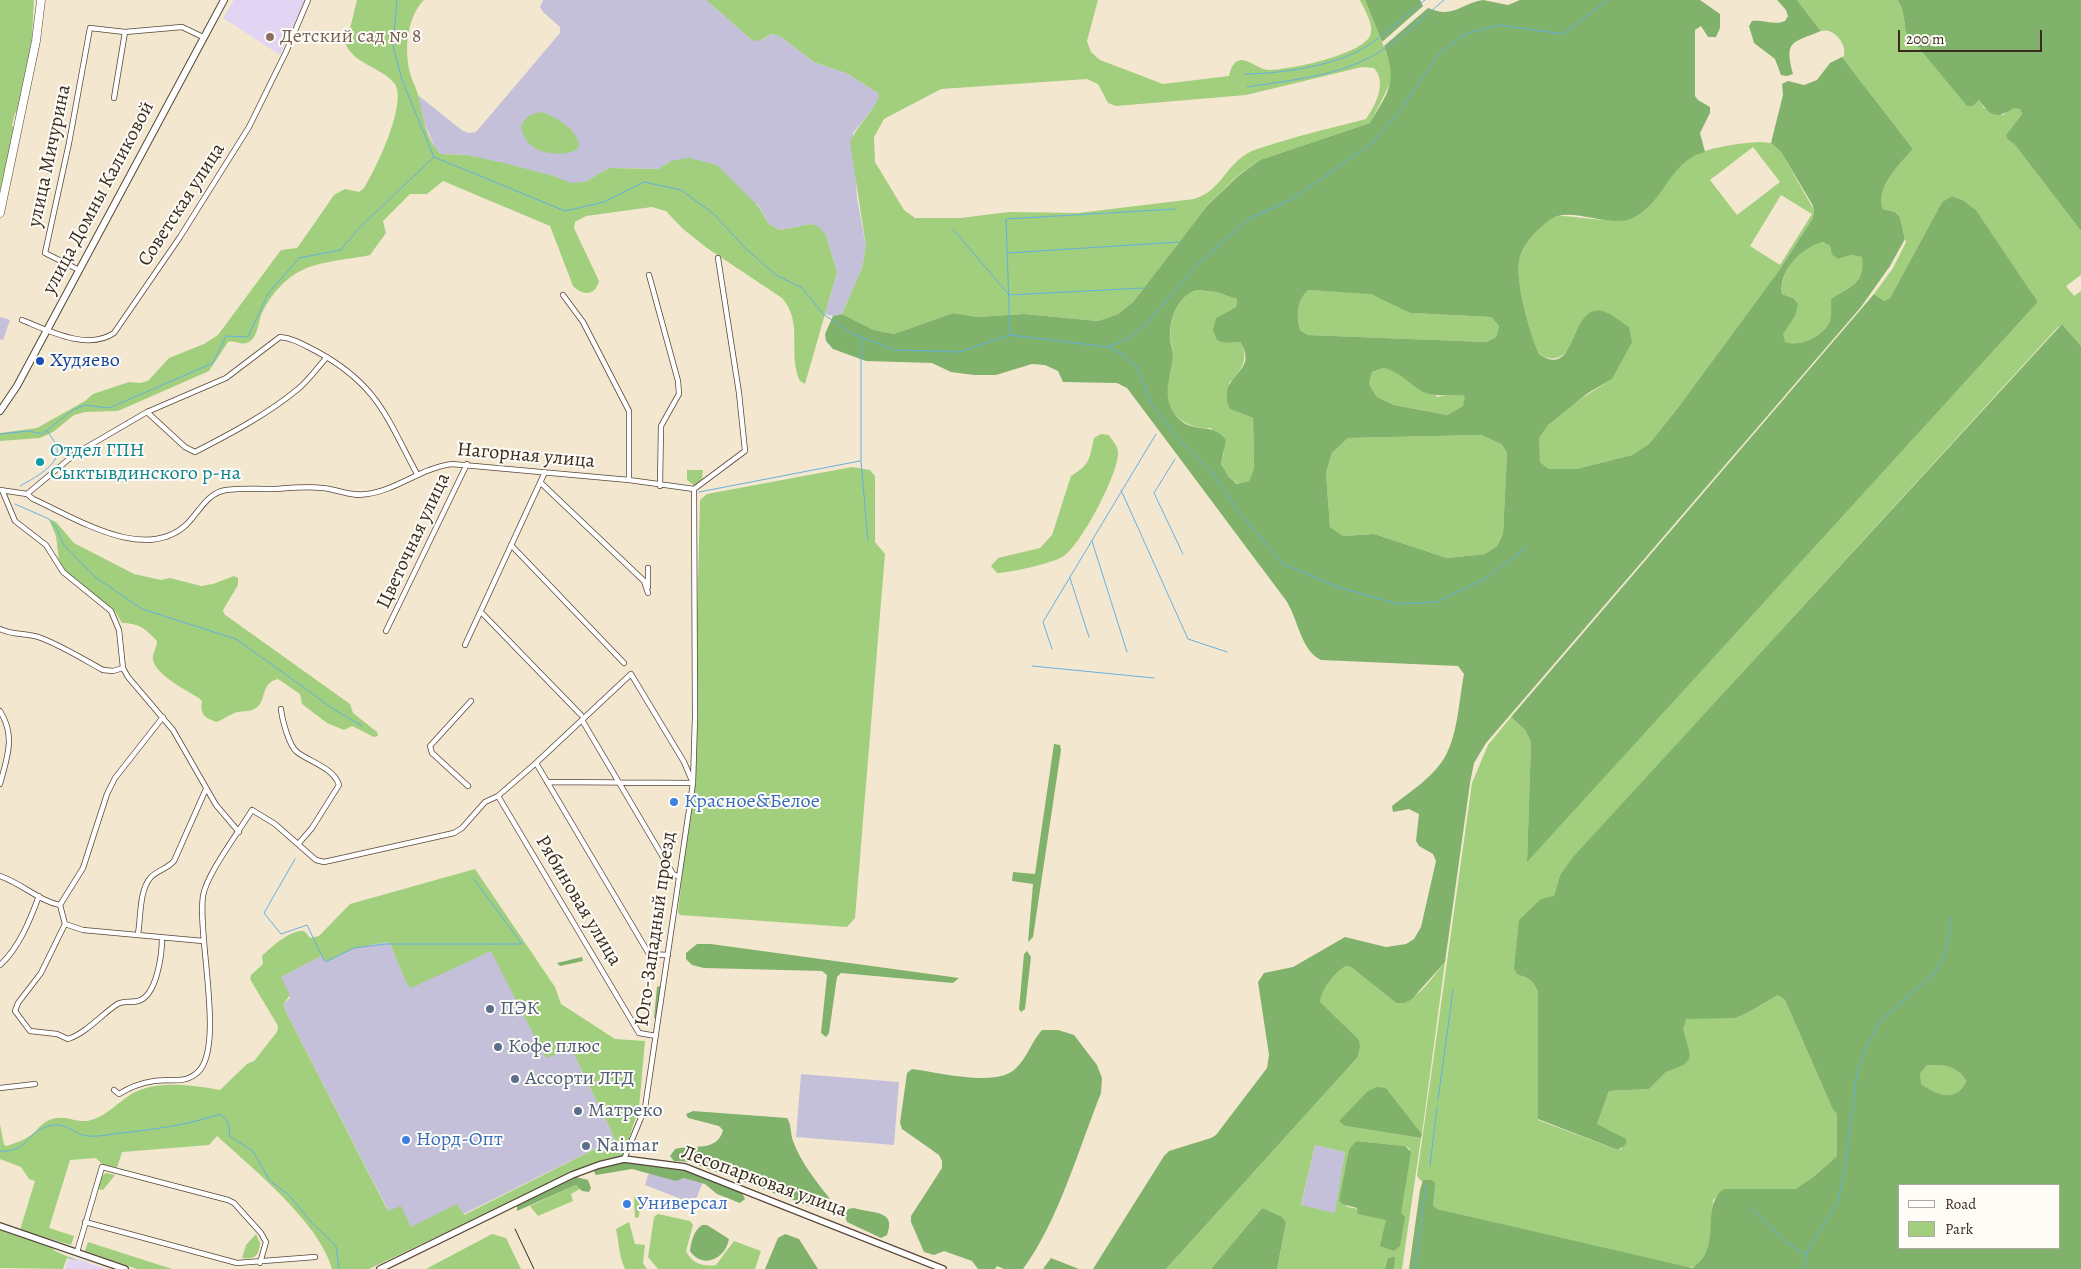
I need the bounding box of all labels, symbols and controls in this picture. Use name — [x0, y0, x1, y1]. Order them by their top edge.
scale bar — [1901, 20, 2045, 52]
place label: Детский сад № 8 — [280, 25, 421, 49]
text: 200 m — [1906, 29, 1945, 49]
marker: Детский сад № 8 — [264, 31, 276, 43]
street label: улица Мичурина — [23, 82, 77, 230]
street label: улица Домны Каликовой — [38, 97, 160, 299]
street label: Советская улица — [133, 139, 231, 271]
place label: Худяево — [50, 349, 120, 373]
marker: Худяево — [34, 355, 46, 367]
street label: Нагорная улица — [456, 438, 596, 474]
place label: Отдел ГПН Сыктывдинского р-на — [50, 439, 241, 486]
marker: Отдел ГПН Сыктывдинского р-на — [34, 456, 46, 468]
street label: Цветочная улица — [372, 469, 456, 613]
place label: Красное&Белое — [684, 790, 820, 814]
marker: Красное&Белое — [668, 796, 680, 808]
street label: Юго-Западный проезд — [630, 830, 682, 1028]
street label: Рябиновая улица — [530, 831, 626, 971]
place label: ПЭК — [500, 997, 539, 1021]
marker: ПЭК — [484, 1003, 496, 1015]
place label: Кофе плюс — [508, 1035, 600, 1059]
marker: Кофе плюс — [492, 1041, 504, 1053]
place label: Ассорти ЛТД — [525, 1067, 634, 1091]
marker: Ассорти ЛТД — [509, 1073, 521, 1085]
place label: Матреко — [588, 1099, 663, 1123]
marker: Матреко — [572, 1105, 584, 1117]
place label: Норд-Опт — [416, 1128, 503, 1152]
marker: Норд-Опт — [400, 1134, 412, 1146]
place label: Naimar — [596, 1134, 659, 1158]
marker: Naimar — [580, 1140, 592, 1152]
street label: Лесопарковая улица — [678, 1141, 850, 1223]
legend — [1898, 1184, 2061, 1249]
place label: Универсал — [637, 1192, 728, 1216]
text: Road — [1945, 1194, 1976, 1214]
marker: Универсал — [621, 1198, 633, 1210]
text: Park — [1945, 1219, 1973, 1239]

